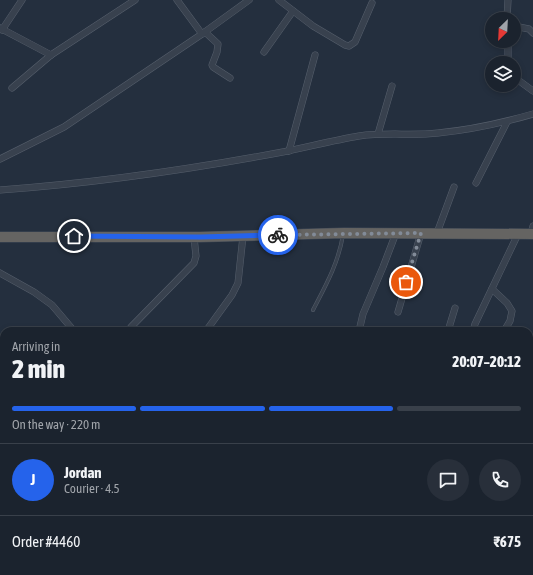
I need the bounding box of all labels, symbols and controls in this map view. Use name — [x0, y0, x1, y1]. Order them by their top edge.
north arrow — [485, 12, 521, 48]
map controls — [485, 12, 521, 92]
button: layers — [485, 56, 521, 92]
courier — [258, 215, 298, 255]
pin — [57, 219, 91, 253]
icon: bike — [267, 224, 289, 246]
icon: home — [63, 225, 85, 247]
pin — [389, 265, 423, 299]
icon: bag — [395, 271, 417, 293]
text: Arriving in — [12, 339, 60, 354]
text: 20:07–20:12 — [452, 353, 521, 370]
text: 2 min — [12, 354, 65, 384]
text: On the way · 220 m — [12, 417, 100, 432]
button: chat — [427, 459, 469, 501]
button: phone — [479, 459, 521, 501]
text: Jordan — [64, 464, 102, 481]
text: J — [31, 471, 35, 488]
text: Courier · 4.5 — [64, 481, 120, 496]
text: Order #4460 — [12, 533, 80, 550]
text: ₹675 — [493, 533, 521, 550]

